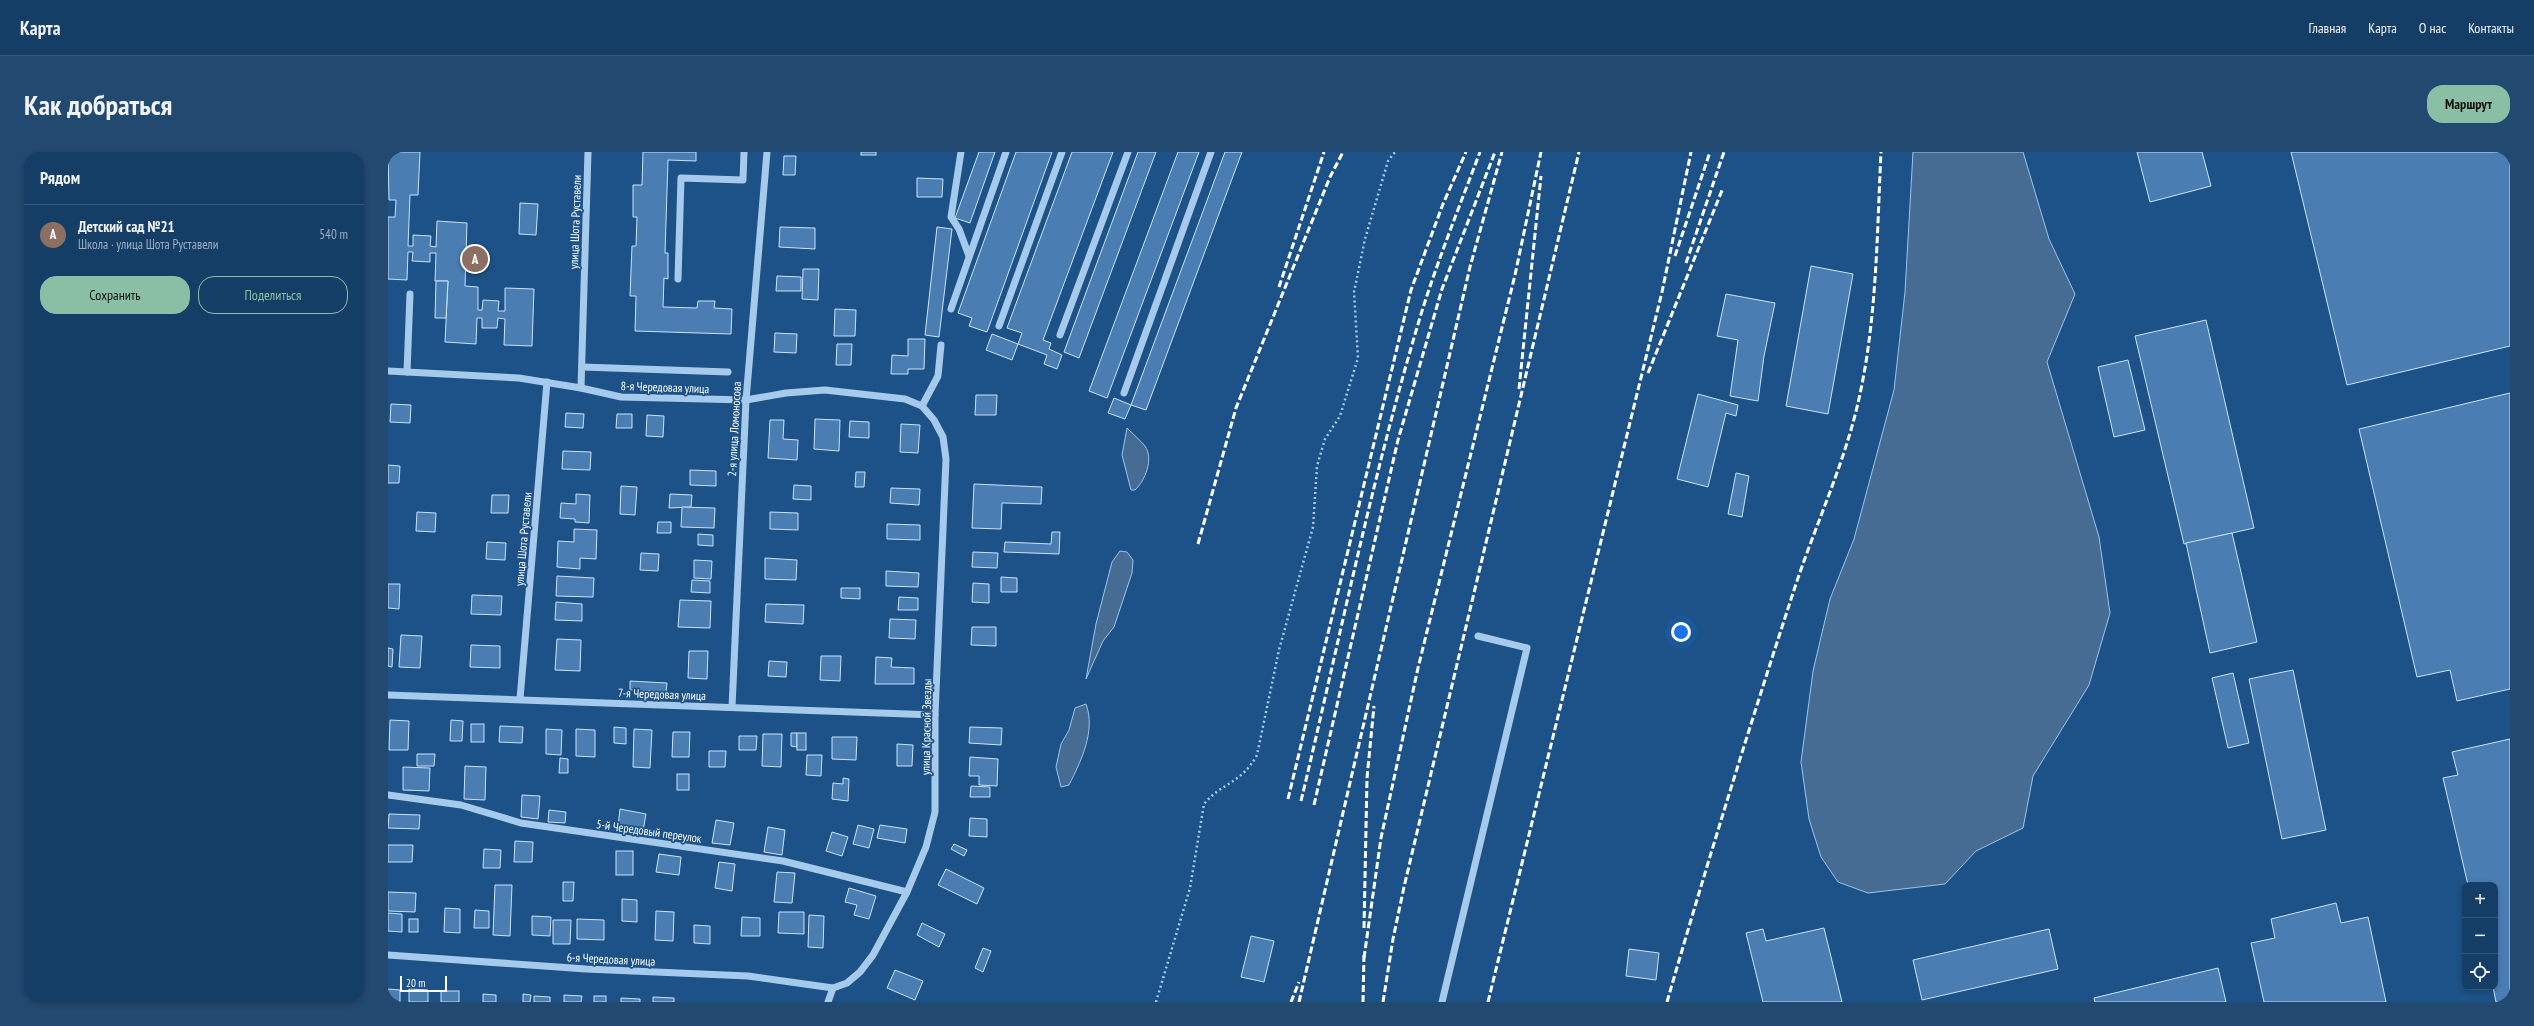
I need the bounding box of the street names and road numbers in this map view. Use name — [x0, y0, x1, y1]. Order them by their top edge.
street label: улица Шота Руставели — [566, 175, 584, 269]
street label: 8-я Чередовая улица — [620, 378, 710, 396]
street label: 2-я улица Ломоносова — [724, 381, 744, 477]
street label: улица Шота Руставели — [511, 491, 535, 587]
street label: улица Красной Звезды — [918, 679, 934, 775]
street label: 7-я Чередовая улица — [618, 685, 706, 703]
street label: 5-й Чередовый переулок — [595, 816, 703, 846]
street label: 6-я Чередовая улица — [566, 949, 656, 969]

